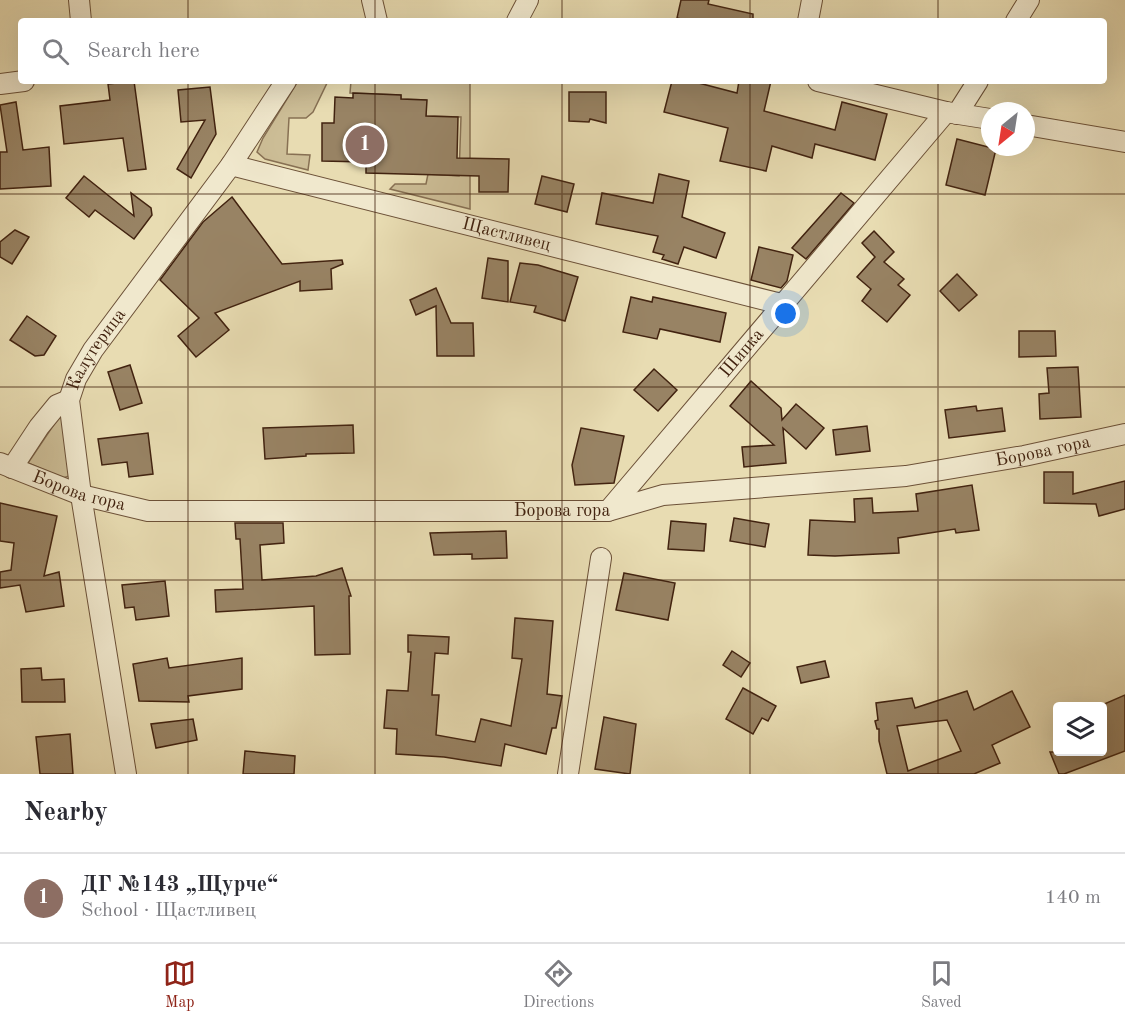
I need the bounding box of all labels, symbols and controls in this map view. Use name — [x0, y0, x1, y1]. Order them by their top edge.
search box — [18, 18, 1107, 84]
icon: search — [39, 35, 72, 68]
text: Search here — [87, 40, 200, 62]
north arrow — [981, 102, 1035, 156]
pin: 1 — [346, 122, 385, 168]
street label: Щастливец — [460, 215, 553, 254]
your location — [771, 299, 800, 328]
street label: Калугерица — [64, 306, 129, 393]
street label: Шипка — [716, 325, 767, 381]
street label: Борова гора — [994, 433, 1092, 470]
street label: Борова гора — [30, 468, 127, 514]
street label: Борова гора — [514, 502, 610, 520]
map controls — [1053, 702, 1107, 756]
button: layers — [1053, 702, 1107, 756]
text: Nearby — [24, 800, 108, 826]
text: ДГ №143 „Щурче“ — [81, 874, 278, 896]
text: 1 — [38, 888, 49, 908]
text: 140 m — [1045, 888, 1101, 908]
text: School · Щастливец — [81, 901, 256, 921]
tab: Map — [163, 957, 196, 1013]
tab: Directions — [523, 957, 594, 1013]
tab: Saved — [921, 957, 962, 1013]

